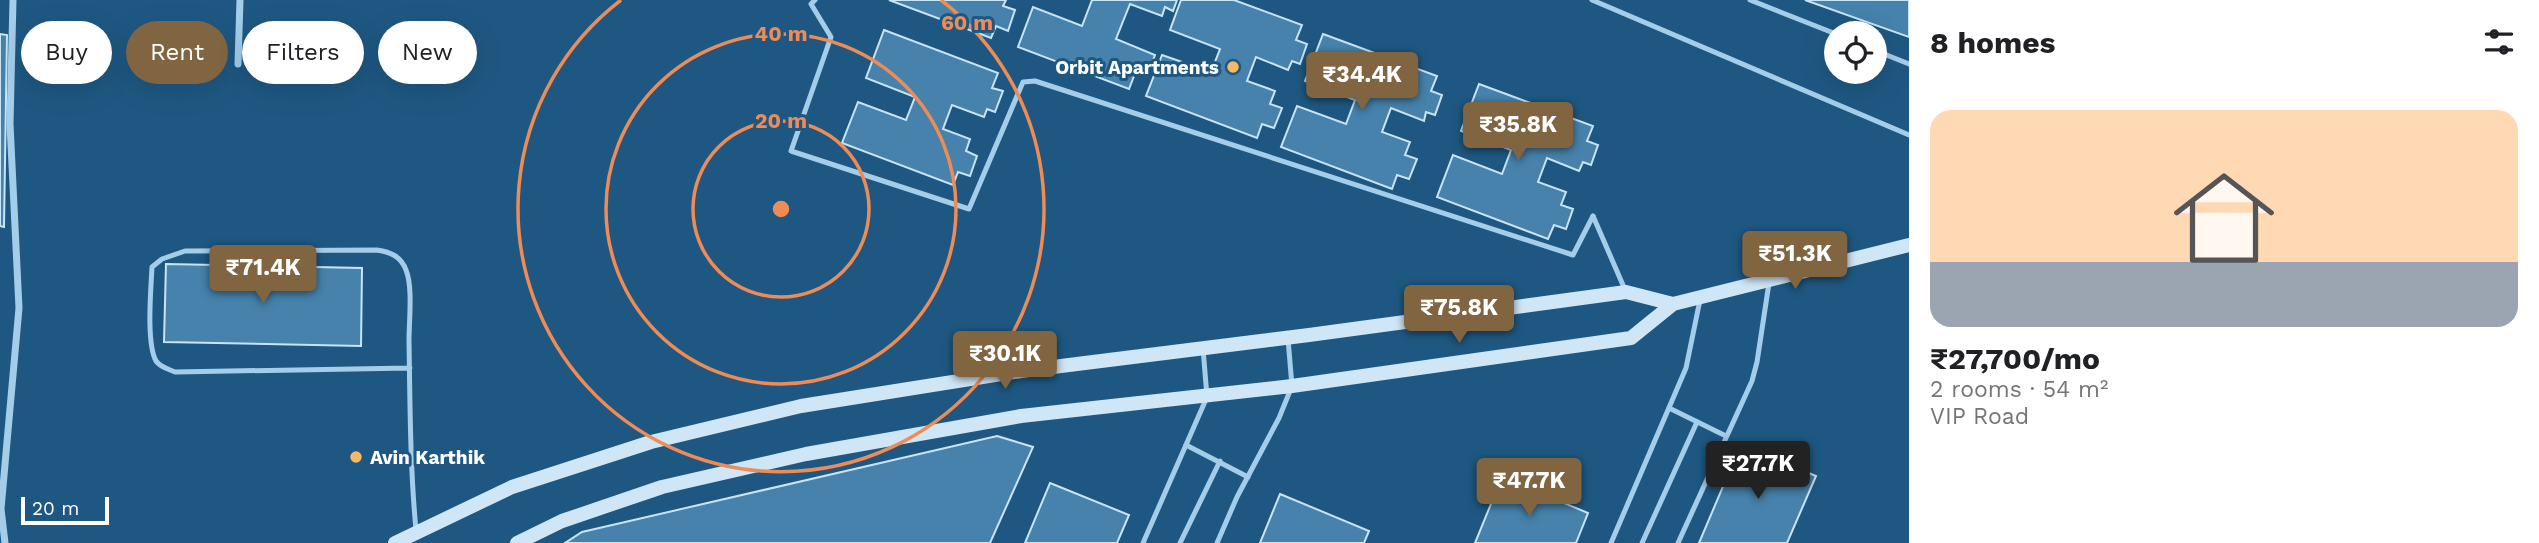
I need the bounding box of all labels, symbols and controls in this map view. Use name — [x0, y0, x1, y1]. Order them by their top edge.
text: 60 m — [941, 10, 993, 35]
chip: Buy — [21, 21, 112, 84]
chip: Rent — [126, 21, 228, 84]
chip: Filters — [242, 21, 364, 84]
chip: New — [378, 21, 477, 84]
text: 40 m — [755, 21, 807, 46]
map controls — [1824, 21, 1887, 84]
button: locate — [1824, 21, 1887, 84]
icon: filters — [2480, 23, 2518, 61]
text: 8 homes — [1930, 25, 2056, 60]
pin: ₹34.4K — [1305, 52, 1419, 112]
place label: Orbit Apartments — [1055, 56, 1219, 79]
marker: Orbit Apartments — [1225, 59, 1241, 75]
text: ₹34.4K — [1322, 61, 1402, 88]
pin: ₹35.8K — [1461, 102, 1575, 162]
text: 20 m — [755, 108, 807, 133]
text: ₹35.8K — [1479, 111, 1557, 138]
icon: home — [2161, 155, 2287, 281]
centre of rings — [769, 197, 793, 221]
pin: ₹51.3K — [1738, 232, 1852, 291]
text: ₹51.3K — [1758, 240, 1832, 267]
pin: ₹71.4K — [206, 246, 320, 305]
text: ₹71.4K — [225, 254, 301, 281]
pin: ₹75.8K — [1402, 286, 1516, 345]
text: ₹75.8K — [1420, 294, 1498, 321]
pin: ₹30.1K — [948, 332, 1062, 391]
text: ₹30.1K — [969, 340, 1041, 367]
text: ₹27,700/mo — [1930, 341, 2100, 376]
text: 2 rooms · 54 m² — [1930, 376, 2108, 403]
text: VIP Road — [1930, 403, 2029, 430]
pin: ₹27.7K — [1701, 442, 1815, 501]
place label: Avin Karthik — [370, 446, 485, 469]
marker: Avin Karthik — [348, 449, 364, 465]
text: ₹27.7K — [1722, 450, 1794, 477]
pin: ₹47.7K — [1472, 458, 1586, 518]
text: ₹47.7K — [1493, 467, 1565, 494]
scale bar — [21, 494, 108, 526]
text: 20 m — [32, 497, 79, 520]

